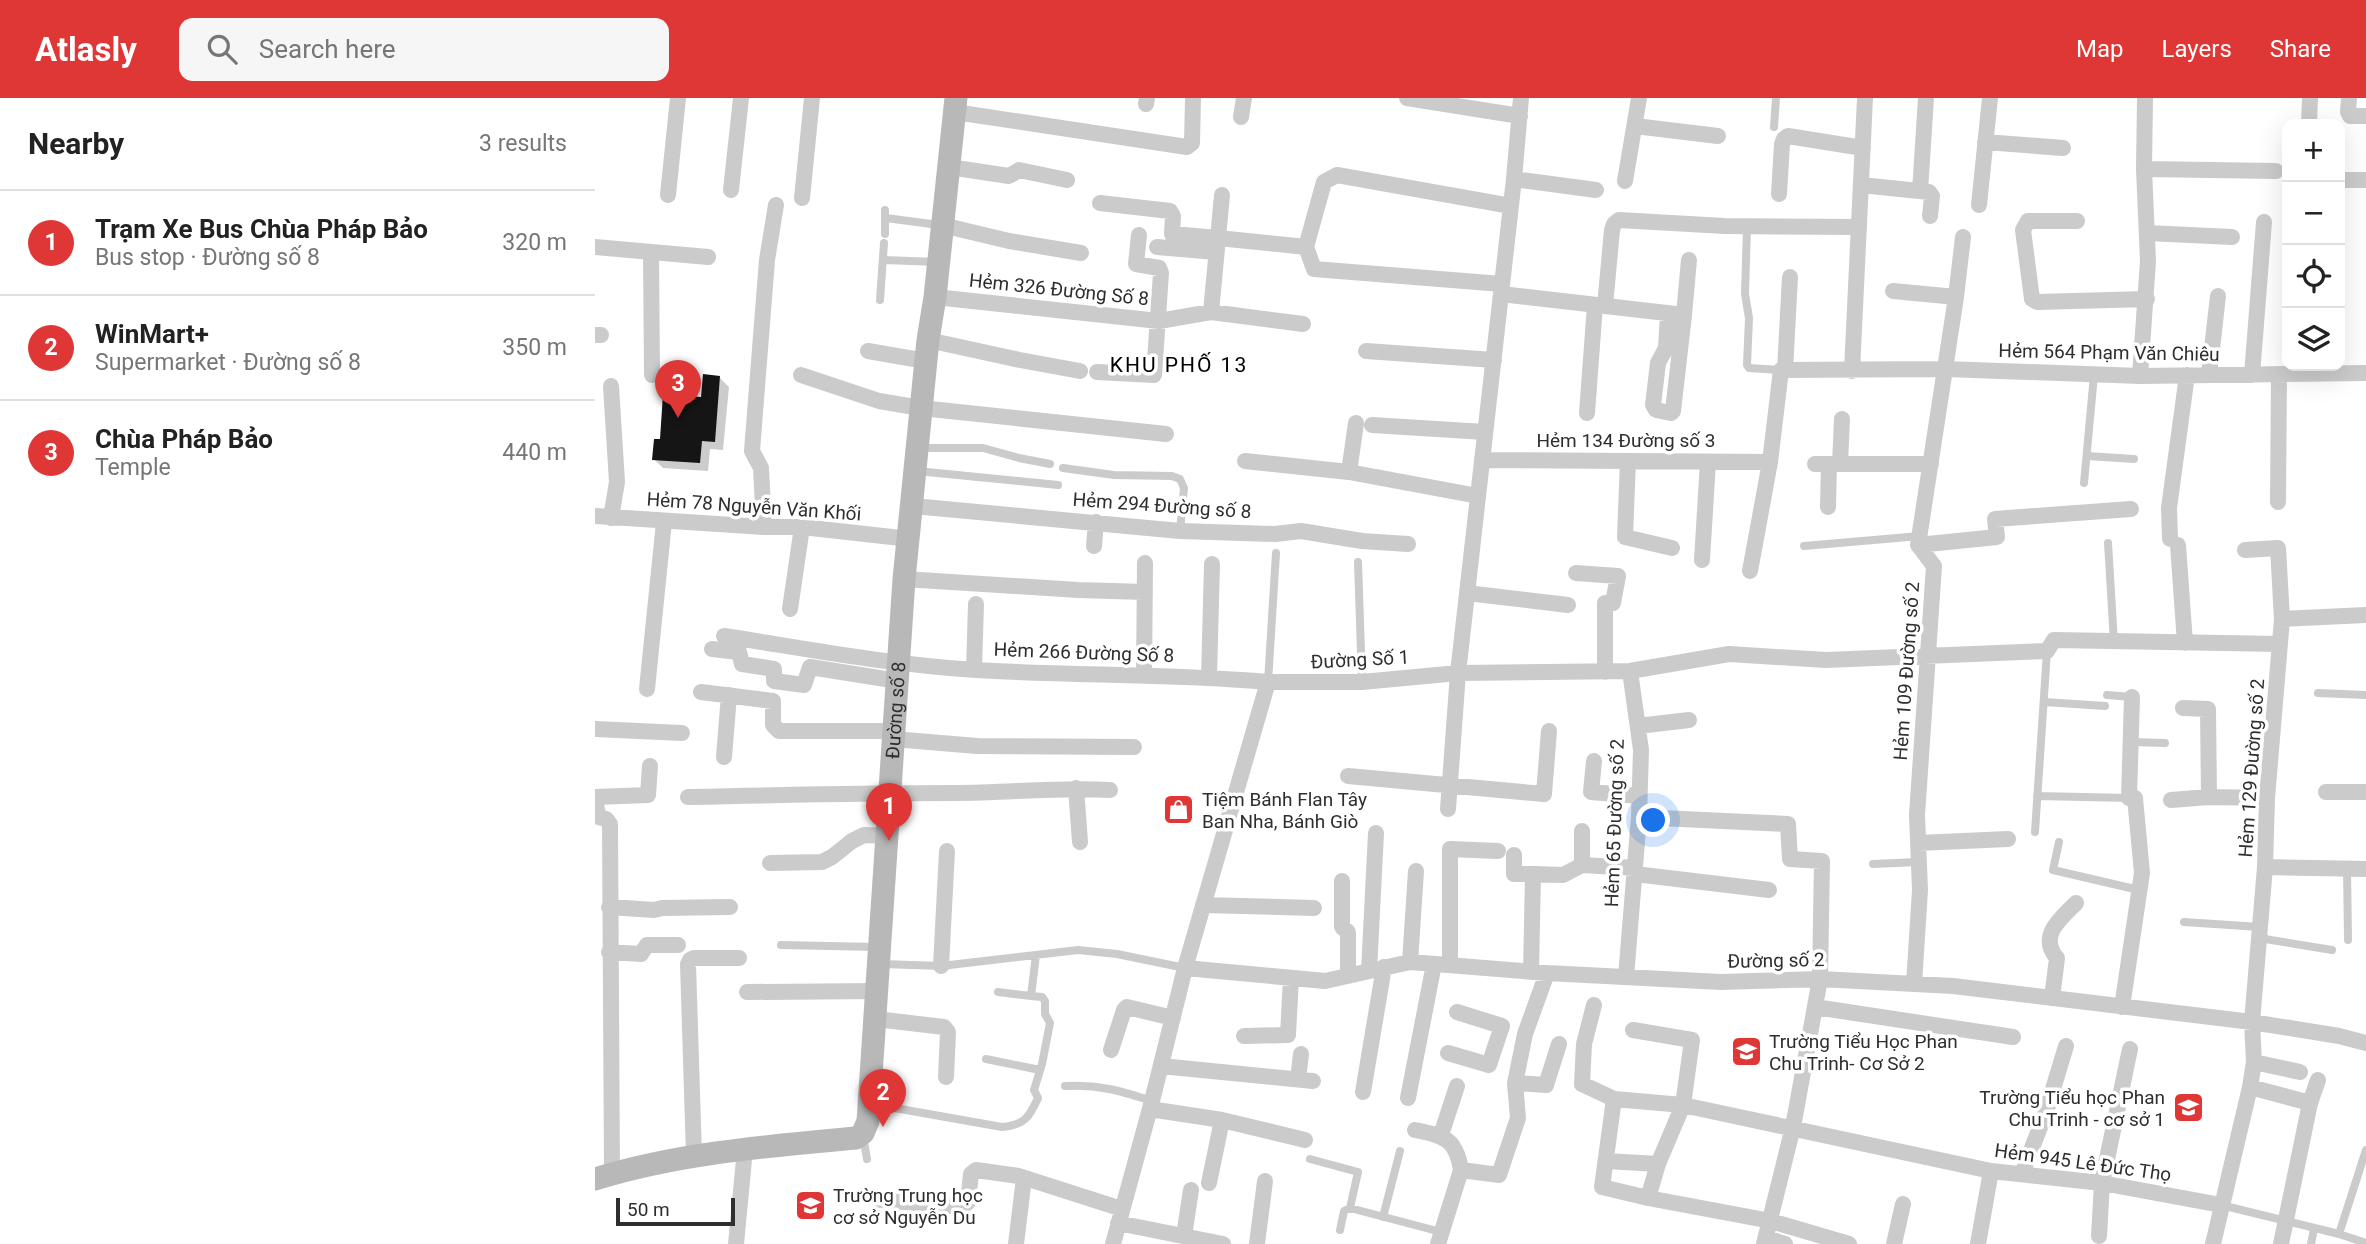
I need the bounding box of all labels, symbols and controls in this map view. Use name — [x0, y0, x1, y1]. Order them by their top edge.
search box — [179, 18, 669, 81]
text: Atlasly — [35, 30, 137, 69]
icon: search — [203, 30, 241, 68]
text: Search here — [259, 34, 396, 64]
text: Map — [2076, 35, 2124, 63]
text: Layers — [2162, 35, 2232, 63]
text: Share — [2270, 35, 2331, 63]
map controls — [2282, 119, 2345, 371]
button: + — [2282, 119, 2345, 182]
text: Nearby — [28, 126, 124, 161]
text: 3 results — [479, 130, 567, 157]
button: − — [2282, 182, 2345, 245]
text: Trạm Xe Bus Chùa Pháp Bảo — [95, 214, 428, 244]
text: 1 — [44, 229, 58, 256]
text: 320 m — [502, 229, 567, 256]
text: Bus stop · Đường số 8 — [95, 244, 320, 271]
button: locate — [2282, 245, 2345, 308]
street label: Hẻm 326 Đường Số 8 — [968, 269, 1150, 310]
button: layers — [2282, 308, 2345, 371]
text: WinMart+ — [95, 319, 209, 349]
text: 2 — [44, 334, 58, 361]
text: 350 m — [502, 334, 567, 361]
street label: Hẻm 564 Phạm Văn Chiêu — [1998, 339, 2220, 366]
text: Supermarket · Đường số 8 — [95, 349, 361, 376]
district label: KHU PHỐ 13 — [1110, 352, 1248, 377]
pin: 3 — [655, 360, 701, 418]
text: Chùa Pháp Bảo — [95, 424, 273, 454]
street label: Hẻm 134 Đường số 3 — [1536, 429, 1716, 452]
text: 3 — [44, 439, 58, 466]
text: 440 m — [502, 439, 567, 466]
text: Temple — [95, 454, 171, 481]
street label: Hẻm 78 Nguyễn Văn Khối — [646, 488, 862, 525]
street label: Hẻm 294 Đường số 8 — [1072, 488, 1252, 523]
street label: Hẻm 109 Đường số 2 — [1889, 581, 1924, 761]
street label: Hẻm 266 Đường Số 8 — [993, 638, 1175, 667]
street label: Đường Số 1 — [1310, 645, 1410, 674]
street label: Đường số 8 — [881, 661, 910, 760]
street label: Hẻm 129 Đường số 2 — [2234, 678, 2269, 858]
street label: Hẻm 65 Đường số 2 — [1600, 738, 1629, 908]
pin: 1 — [866, 783, 912, 841]
place label: Tiệm Bánh Flan Tây Ban Nha, Bánh Giò — [1202, 788, 1367, 833]
shop icon: Tiệm Bánh Flan Tây Ban Nha, Bánh Giò — [1162, 793, 1196, 827]
your location — [1636, 803, 1670, 837]
street label: Đường số 2 — [1727, 948, 1825, 973]
place label: Trường Tiểu Học Phan Chu Trinh- Cơ Sở 2 — [1769, 1030, 1958, 1075]
school or university icon: Trường Tiểu Học Phan Chu Trinh- Cơ Sở 2 — [1729, 1035, 1763, 1069]
pin: 2 — [860, 1069, 906, 1127]
place label: Trường Tiểu học Phan Chu Trinh - cơ sở 1 — [1979, 1086, 2165, 1131]
school or university icon: Trường Tiểu học Phan Chu Trinh - cơ sở 1 — [2171, 1091, 2205, 1125]
street label: Hẻm 945 Lê Đức Thọ — [1993, 1139, 2173, 1186]
place label: Trường Trung học cơ sở Nguyễn Du — [833, 1184, 983, 1229]
school or university icon: Trường Trung học cơ sở Nguyễn Du — [793, 1189, 827, 1223]
scale bar — [616, 1195, 735, 1227]
text: 50 m — [627, 1198, 670, 1221]

